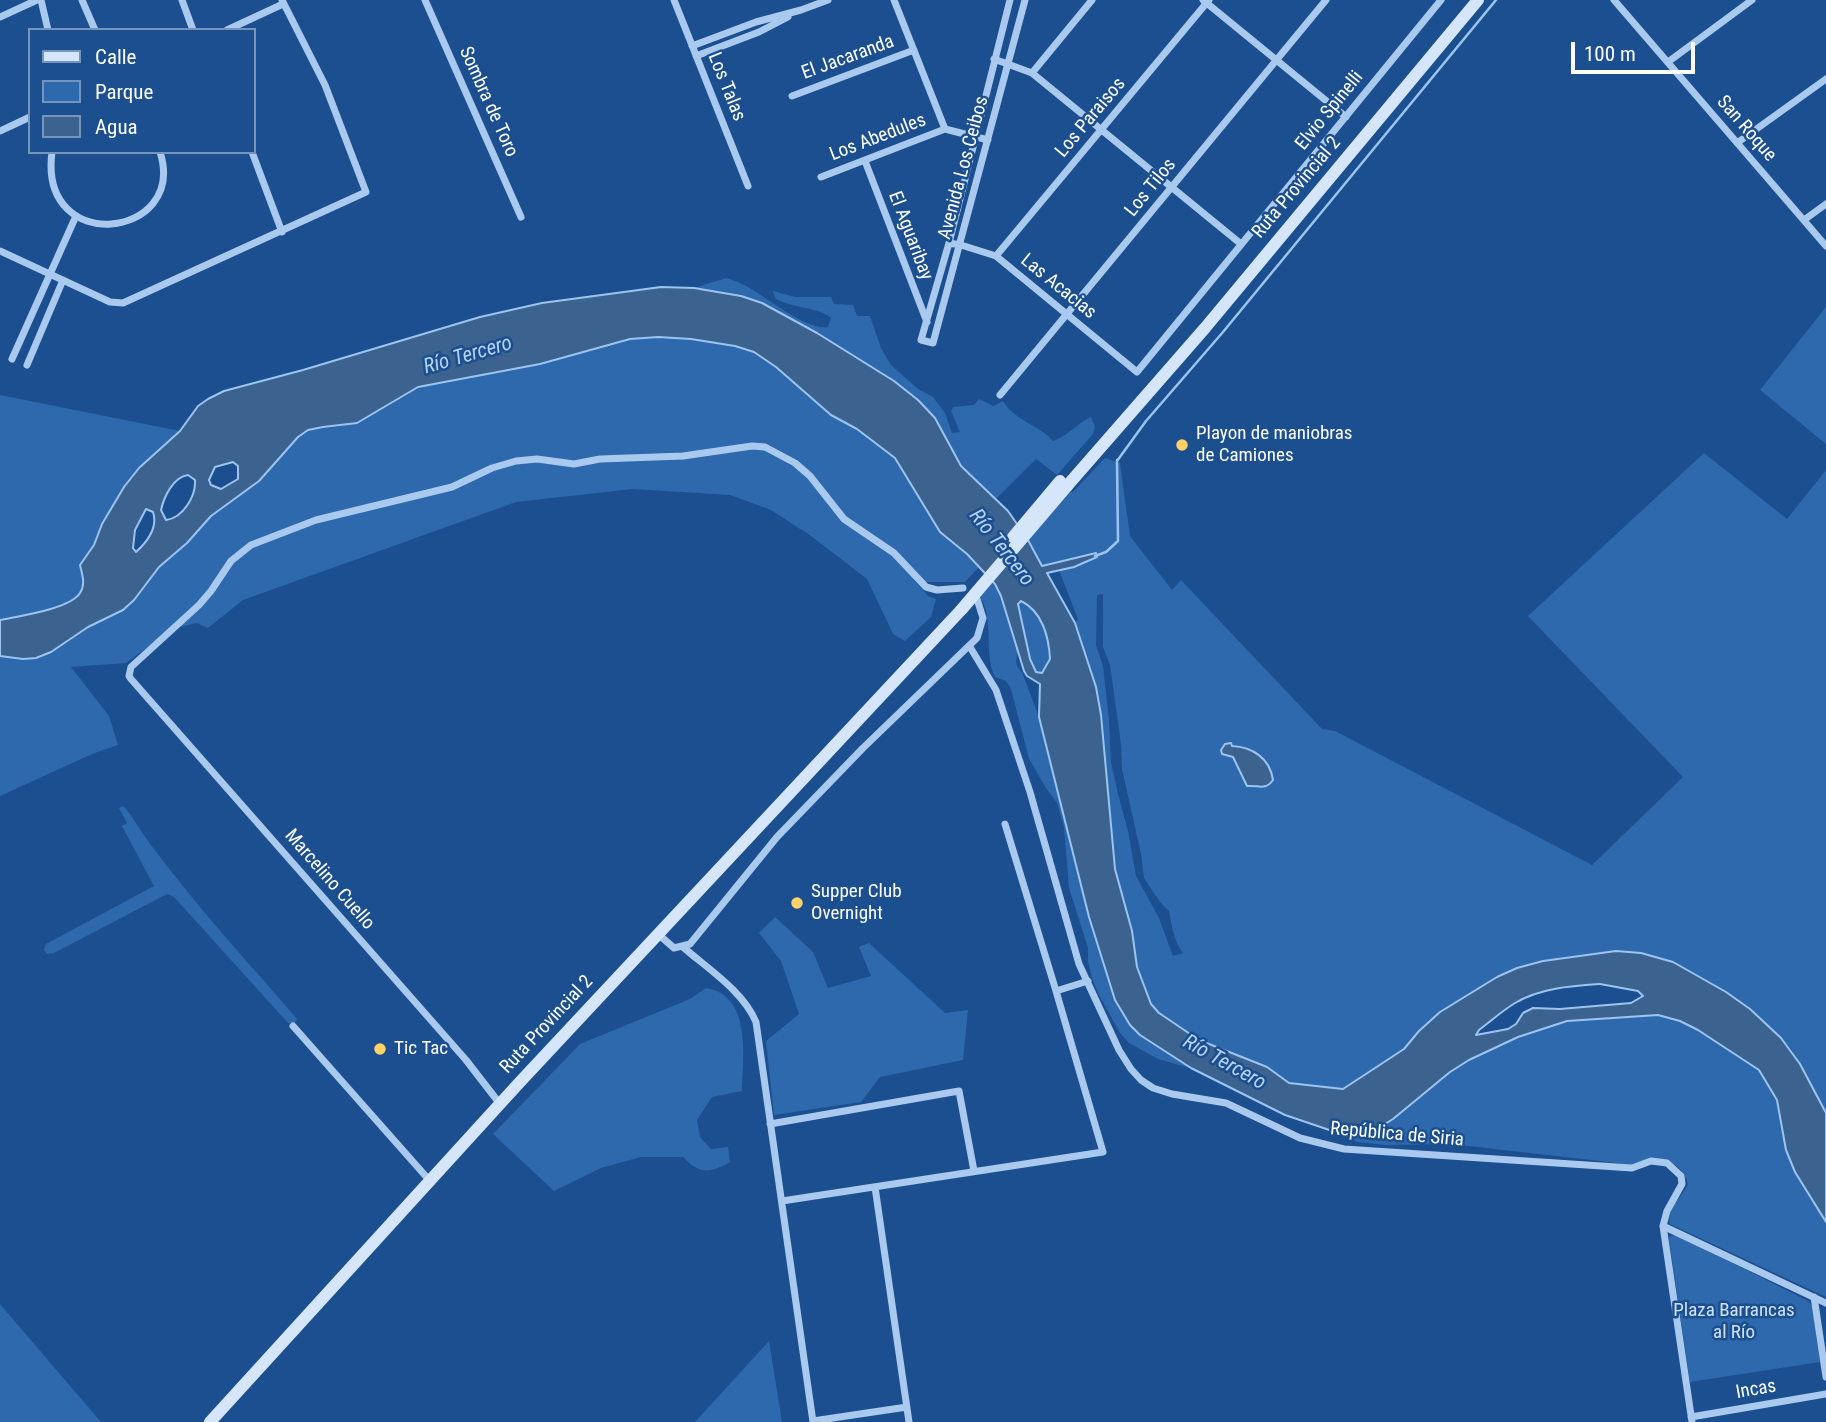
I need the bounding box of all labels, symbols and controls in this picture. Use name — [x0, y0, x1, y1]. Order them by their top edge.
legend — [28, 28, 256, 154]
scale bar — [1574, 28, 1698, 72]
street label: El Jacaranda — [799, 31, 897, 85]
text: 100 m — [1584, 42, 1636, 66]
street label: Sombra de Toro — [454, 43, 522, 161]
text: Calle — [95, 45, 136, 69]
street label: Los Talas — [702, 50, 750, 124]
street label: Elvio Spinelli — [1291, 67, 1369, 155]
street label: Los Paraisos — [1051, 74, 1131, 162]
text: Parque — [95, 80, 153, 104]
street label: San Roque — [1711, 91, 1781, 167]
street label: Avenida Los Ceibos — [934, 94, 994, 242]
street label: Los Abedules — [827, 109, 929, 167]
text: Agua — [95, 115, 138, 139]
street label: Ruta Provincial 2 — [1248, 132, 1346, 244]
street label: Los Tilos — [1121, 154, 1181, 222]
street label: El Aguaribay — [883, 188, 937, 284]
street label: Las Acacias — [1016, 250, 1100, 324]
water label: Río Tercero — [421, 331, 515, 381]
place label: Playon de maniobras de Camiones — [1196, 423, 1352, 467]
marker: Playon de maniobras de Camiones — [1174, 437, 1190, 453]
water label: Río Tercero — [963, 504, 1039, 592]
street label: Marcelino Cuello — [279, 825, 379, 935]
place label: Supper Club Overnight — [811, 881, 902, 925]
marker: Supper Club Overnight — [789, 895, 805, 911]
street label: Ruta Provincial 2 — [496, 971, 598, 1079]
water label: Río Tercero — [1178, 1030, 1270, 1096]
place label: Tic Tac — [394, 1038, 448, 1060]
marker: Tic Tac — [372, 1041, 388, 1057]
street label: República de Siria — [1329, 1118, 1465, 1152]
park label: Plaza Barrancas al Río — [1673, 1300, 1795, 1344]
street label: Incas — [1734, 1375, 1778, 1405]

